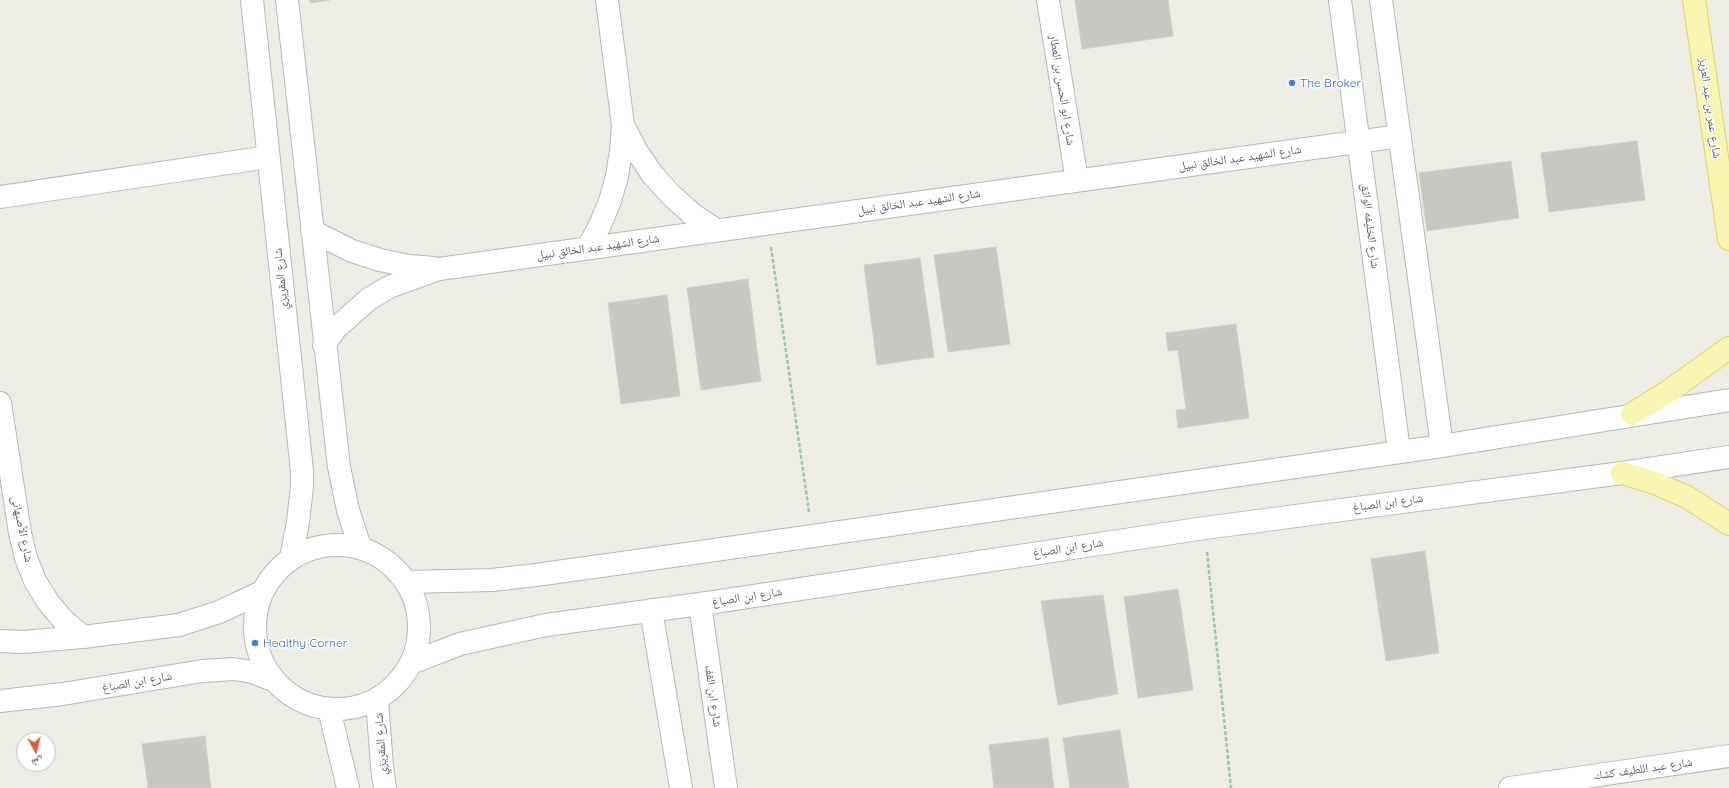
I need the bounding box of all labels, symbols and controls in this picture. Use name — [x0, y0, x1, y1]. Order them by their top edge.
street label: شارع ابو الحسن بن العطار — [1046, 34, 1078, 146]
street label: شارع عمر بن عبد العزيز — [1696, 57, 1724, 159]
place label: The Broker — [1300, 76, 1361, 90]
marker: The Broker — [1287, 78, 1297, 88]
street label: شارع الشهيد عبد الخالق نبيل — [1178, 142, 1302, 174]
street label: شارع الخليفه الواثق — [1358, 183, 1382, 269]
street label: شارع الشهيد عبد الخالق نبيل — [857, 186, 981, 218]
street label: شارع الشهيد عبد الخالق نبيل — [536, 231, 660, 263]
street label: شارع المقريزي — [271, 247, 291, 311]
street label: شارع ابن الصباغ — [1352, 491, 1424, 515]
street label: شارع الأصبهانى — [8, 495, 36, 563]
street label: شارع ابن الصباغ — [1032, 535, 1104, 561]
street label: شارع ابن الصباغ — [711, 584, 783, 610]
place label: Healthy Corner — [263, 636, 347, 650]
marker: Healthy Corner — [250, 638, 260, 648]
street label: شارع ابن القف — [702, 664, 724, 728]
street label: شارع ابن الصباغ — [101, 669, 173, 695]
street label: شارع المقريزي — [372, 712, 390, 776]
north arrow — [16, 732, 56, 772]
text: ش — [31, 755, 44, 771]
street label: شارع عبد اللطيف كشك — [1593, 755, 1693, 783]

